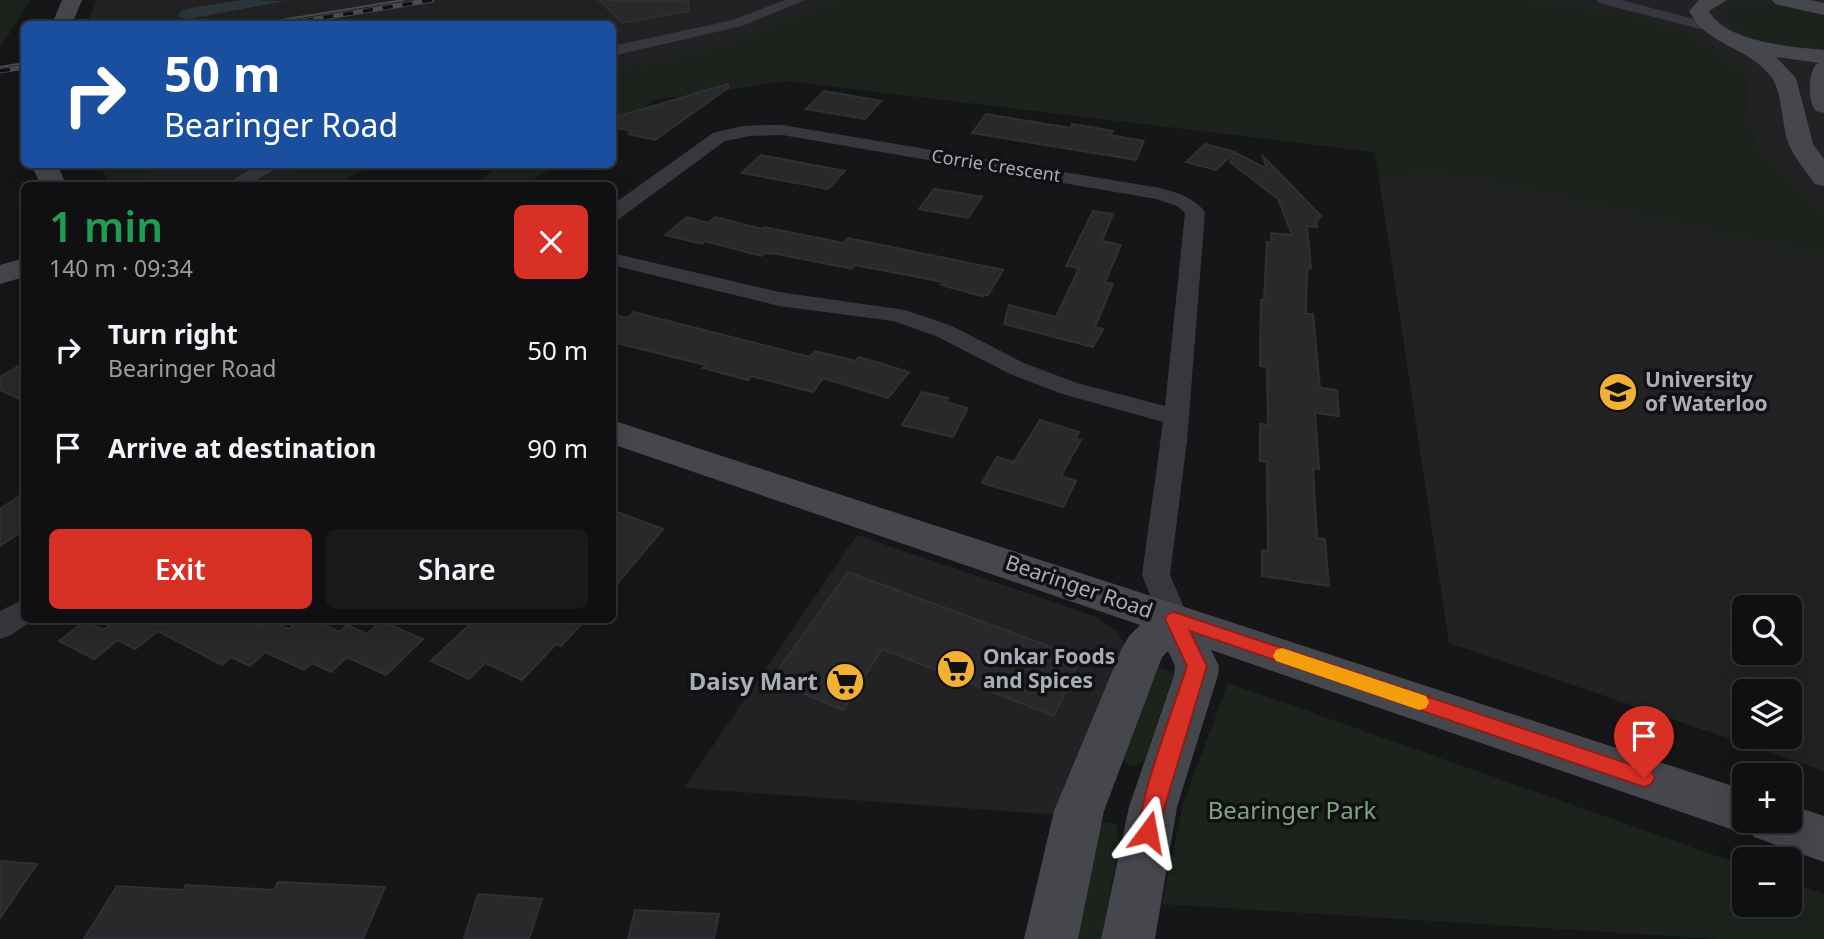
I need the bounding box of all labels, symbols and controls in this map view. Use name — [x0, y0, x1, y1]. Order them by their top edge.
text: 50 m — [164, 40, 281, 106]
icon: right — [49, 49, 140, 140]
text: Bearinger Road — [164, 103, 398, 146]
street label: Corrie Crescent — [930, 143, 1063, 187]
text: 1 min — [49, 197, 163, 254]
button: close — [514, 205, 588, 279]
text: 140 m · 09:34 — [49, 252, 193, 284]
text: Turn right — [108, 316, 238, 352]
icon: right — [49, 331, 87, 369]
text: 50 m — [527, 332, 588, 368]
text: Bearinger Road — [108, 352, 276, 384]
place label: University of Waterloo — [1645, 365, 1768, 417]
school or university icon: University of Waterloo — [1597, 371, 1639, 413]
icon: arrive — [49, 429, 87, 467]
text: Arrive at destination — [108, 430, 377, 466]
text: 90 m — [527, 430, 588, 466]
button: Exit — [49, 529, 312, 609]
button: Share — [326, 529, 588, 609]
street label: Bearinger Road — [1002, 548, 1157, 624]
map controls — [1732, 595, 1802, 917]
button: search — [1732, 595, 1802, 665]
place label: Onkar Foods and Spices — [983, 642, 1115, 694]
supermarket icon: Onkar Foods and Spices — [935, 648, 977, 690]
supermarket icon: Daisy Mart — [824, 661, 866, 703]
place label: Daisy Mart — [689, 664, 818, 697]
button: layers — [1732, 679, 1802, 749]
pin — [1614, 706, 1674, 778]
icon: arrive — [1625, 717, 1663, 755]
button: + — [1732, 763, 1802, 833]
park label: Bearinger Park — [1208, 793, 1377, 826]
position arrow — [1111, 795, 1185, 869]
button: − — [1732, 847, 1802, 917]

